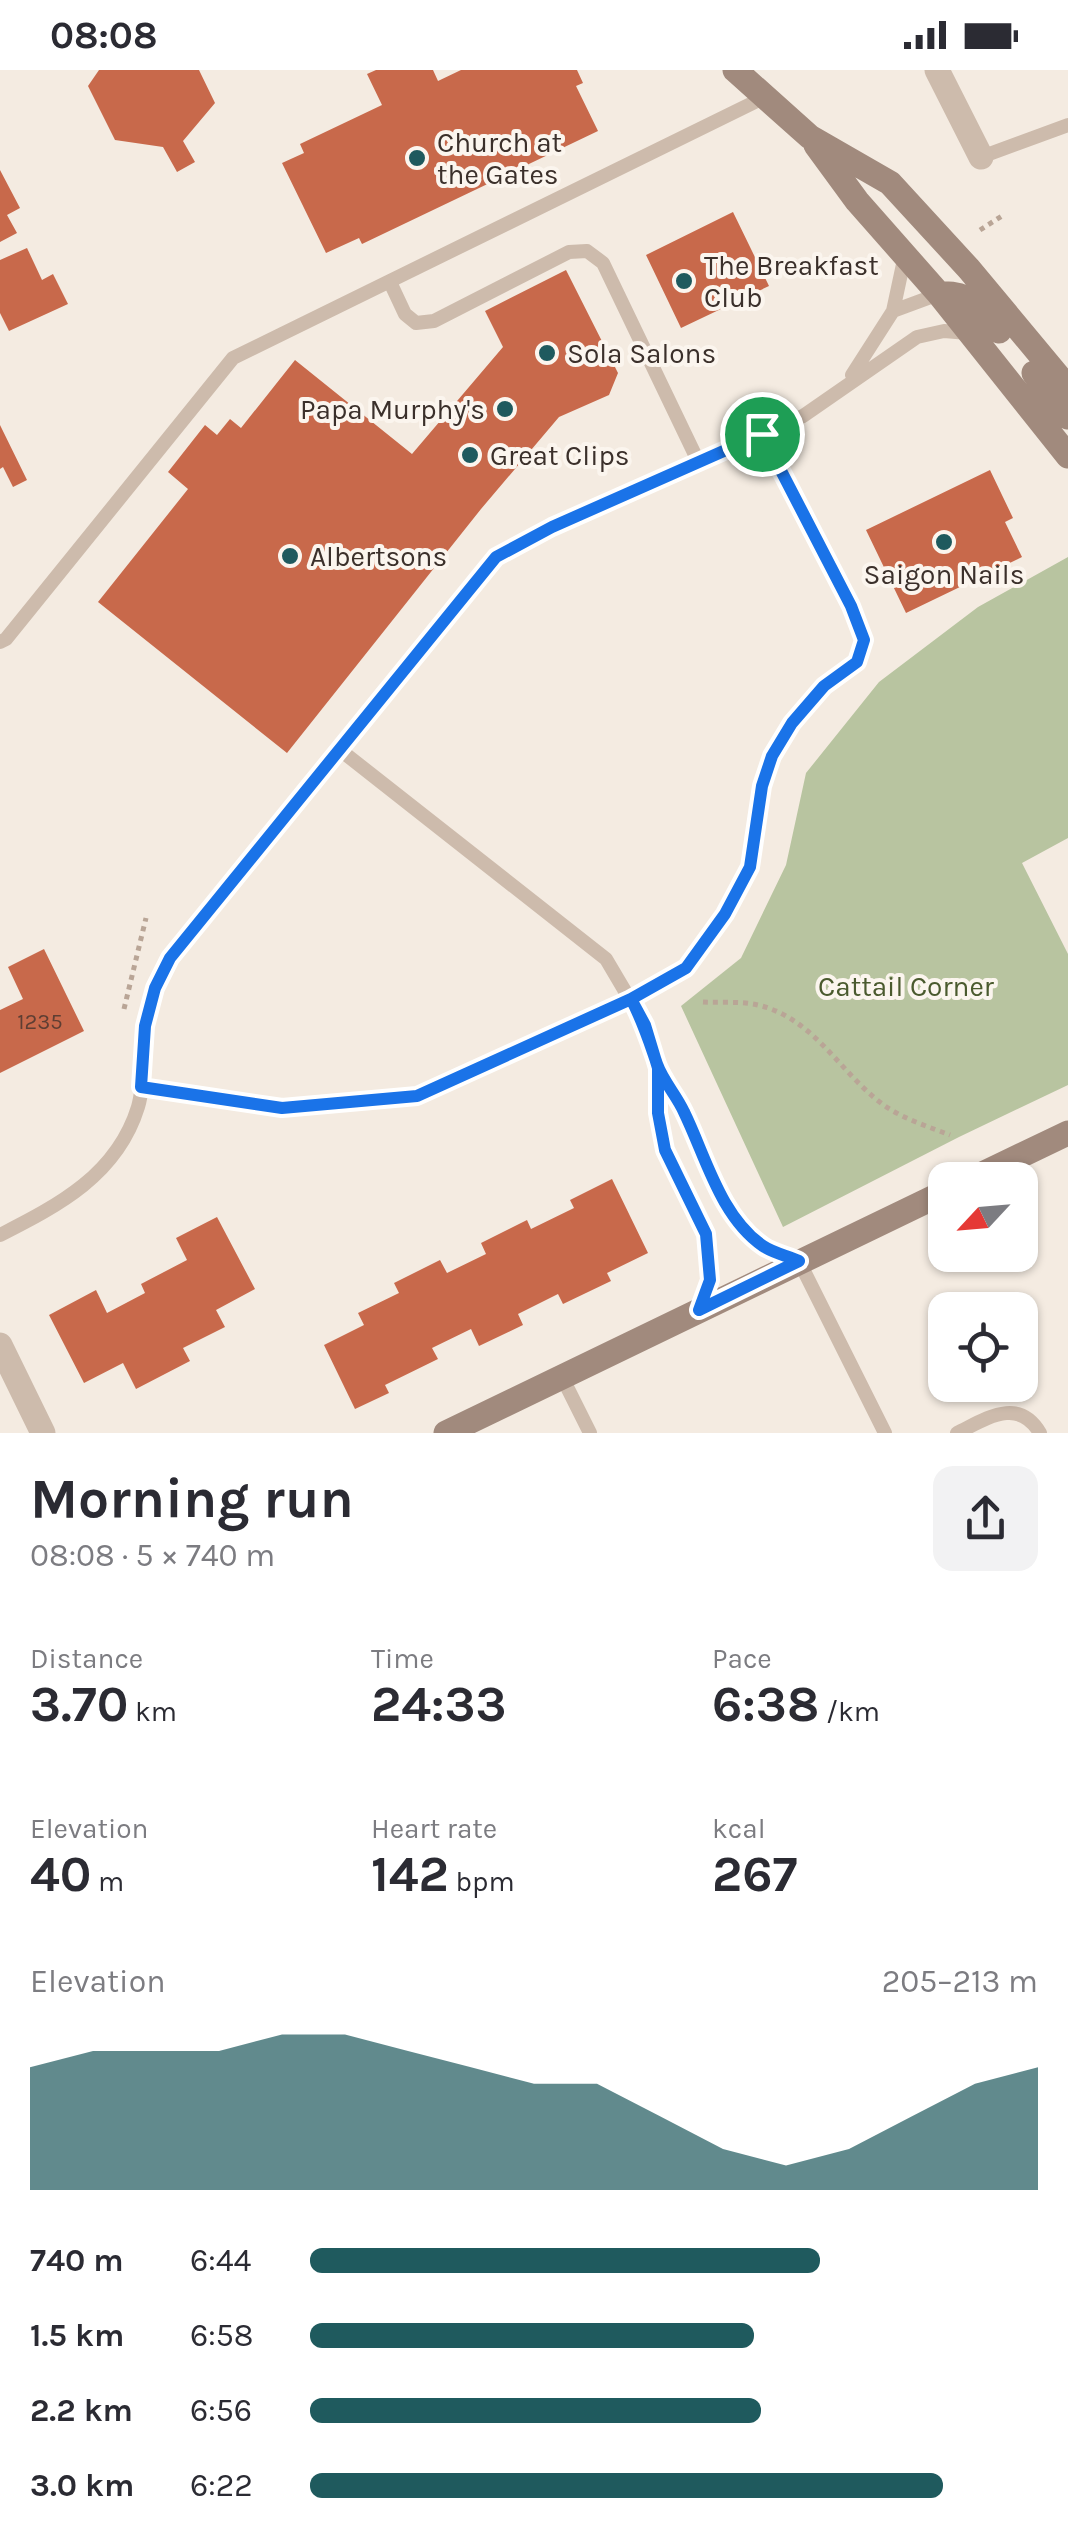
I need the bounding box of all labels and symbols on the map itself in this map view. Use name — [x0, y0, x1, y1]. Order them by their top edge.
place label: Church at the Gates — [437, 126, 562, 191]
marker: Church at the Gates — [406, 147, 428, 169]
place label: The Breakfast Club — [704, 249, 879, 314]
marker: The Breakfast Club — [673, 270, 695, 292]
place label: Sola Salons — [567, 337, 716, 370]
marker: Sola Salons — [536, 342, 558, 364]
pin — [720, 392, 805, 477]
place label: Papa Murphy's — [300, 393, 485, 426]
marker: Papa Murphy's — [494, 398, 516, 420]
place label: Great Clips — [490, 439, 630, 472]
marker: Great Clips — [459, 444, 481, 466]
marker: Saigon Nails — [933, 531, 955, 553]
place label: Albertsons — [310, 540, 447, 573]
marker: Albertsons — [279, 545, 301, 567]
place label: Saigon Nails — [864, 558, 1024, 591]
park label: Cattail Corner — [818, 970, 995, 1003]
house number: 1235 — [17, 1009, 63, 1035]
north arrow — [928, 1162, 1038, 1272]

